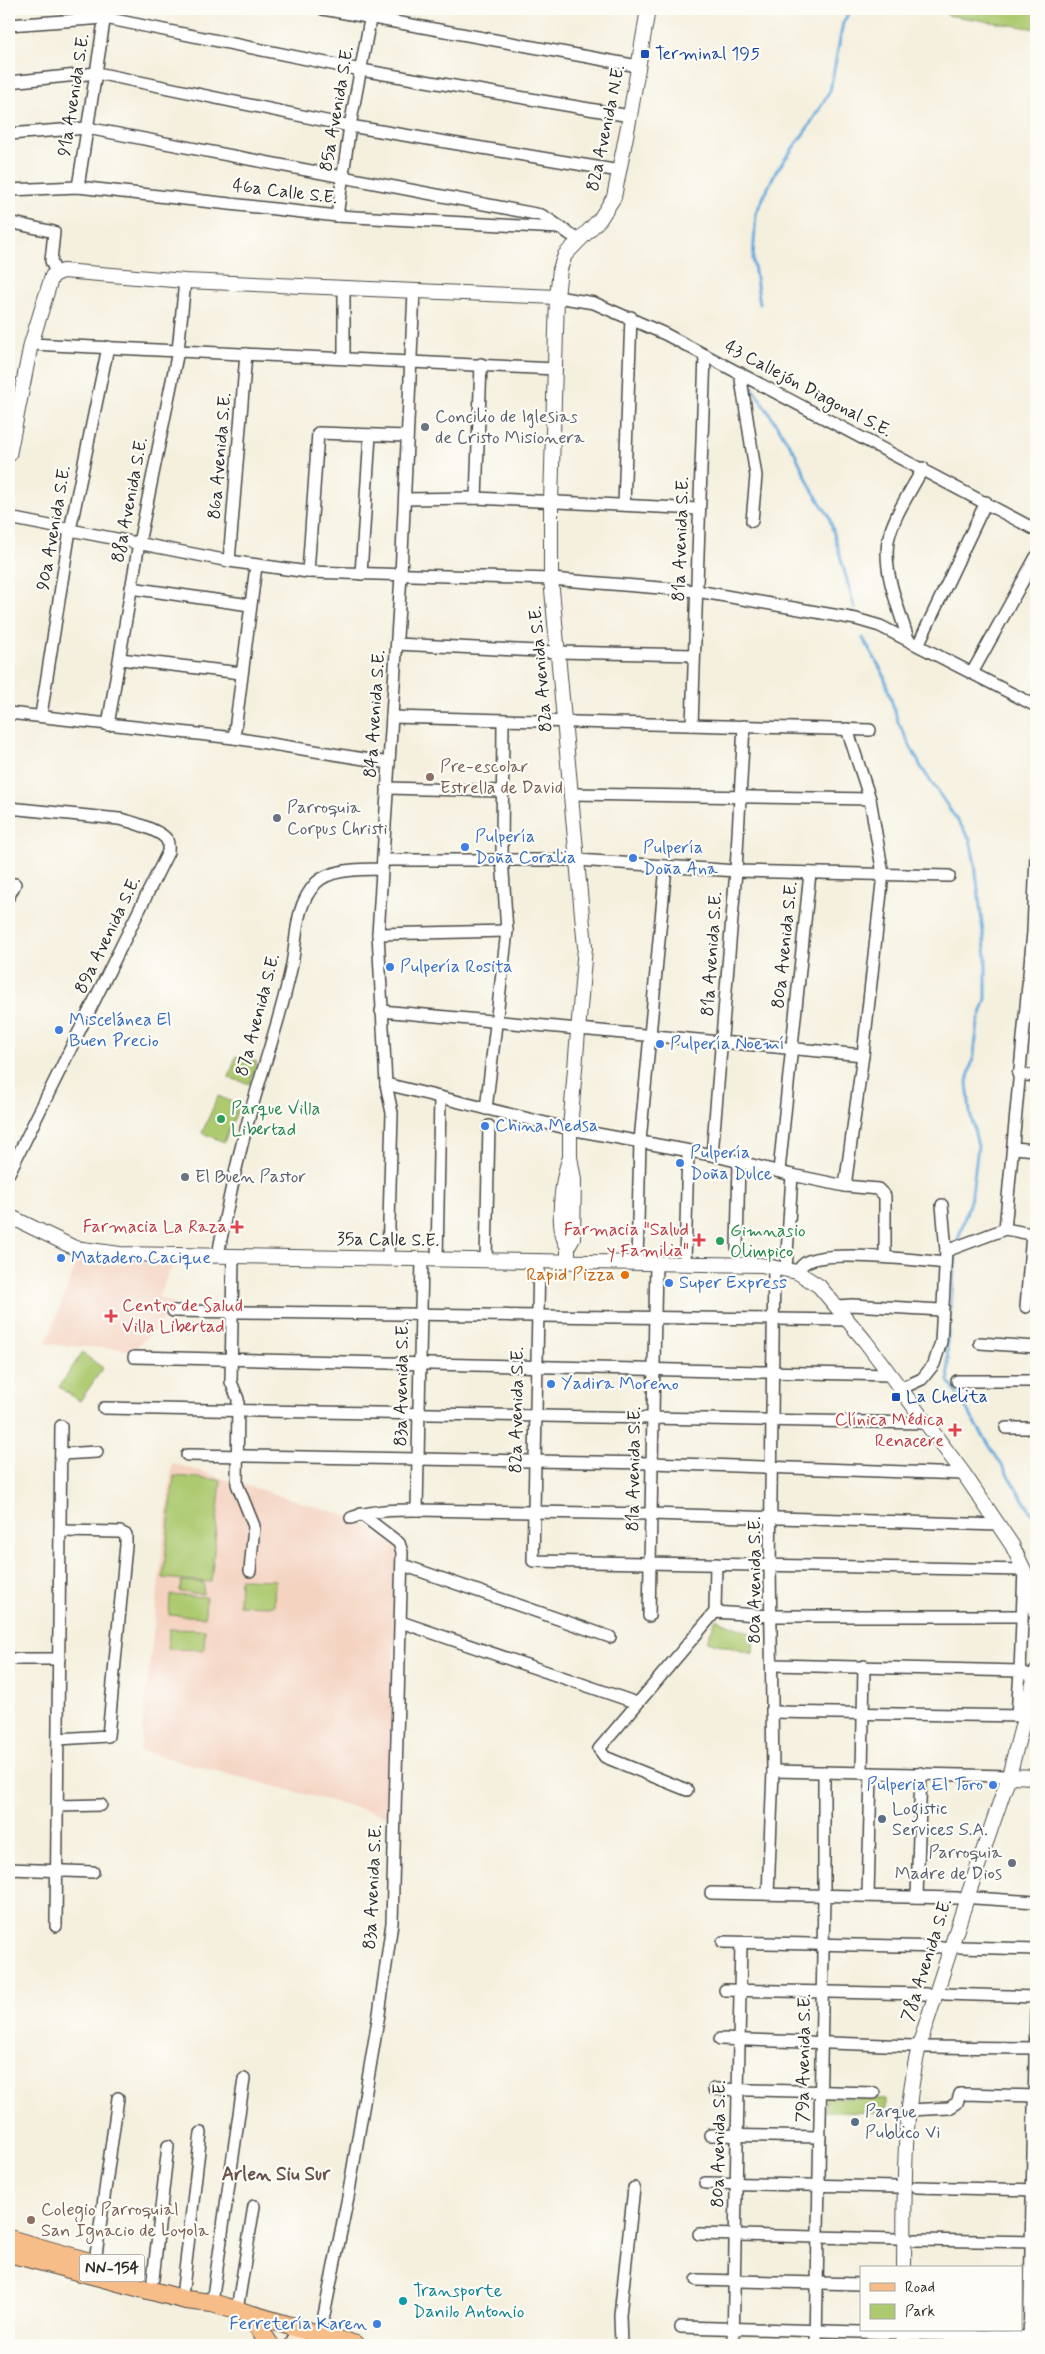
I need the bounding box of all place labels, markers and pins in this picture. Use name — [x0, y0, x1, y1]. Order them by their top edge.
place label: Terminal 195 — [655, 42, 760, 66]
marker: Terminal 195 — [639, 48, 651, 60]
place label: Concilio de Iglesias de Cristo Misionera — [435, 405, 585, 450]
marker: Concilio de Iglesias de Cristo Misionera — [419, 421, 431, 433]
place label: Pre-escolar Estrella de David — [440, 755, 563, 800]
marker: Pre-escolar Estrella de David — [424, 771, 436, 783]
place label: Parroquia Corpus Christi — [287, 796, 388, 841]
marker: Parroquia Corpus Christi — [271, 812, 283, 824]
place label: Pulpería Doña Coralia — [475, 825, 576, 870]
place label: Pulpería Doña Ana — [643, 836, 718, 881]
marker: Pulpería Doña Coralia — [459, 841, 471, 853]
marker: Pulpería Doña Ana — [627, 852, 639, 864]
place label: Pulpería Rosita — [400, 955, 513, 979]
marker: Pulpería Rosita — [384, 961, 396, 973]
place label: Miscelánea El Buen Precio — [69, 1008, 172, 1053]
marker: Miscelánea El Buen Precio — [53, 1024, 65, 1036]
place label: Pulpería Noemí — [670, 1032, 785, 1056]
marker: Pulpería Noemí — [654, 1038, 666, 1050]
place label: Parque Villa Libertad — [231, 1097, 320, 1142]
marker: Parque Villa Libertad — [215, 1113, 227, 1125]
place label: China Medsa — [495, 1114, 598, 1138]
marker: China Medsa — [479, 1120, 491, 1132]
place label: Pulpería Doña Dulce — [690, 1141, 772, 1186]
marker: Pulpería Doña Dulce — [674, 1157, 686, 1169]
place label: El Buen Pastor — [195, 1165, 307, 1189]
marker: El Buen Pastor — [179, 1171, 191, 1183]
place label: Farmacia La Raza — [83, 1215, 227, 1239]
place label: Farmacia "Salud y Familia" — [564, 1218, 689, 1263]
place label: Gimnasio Olimpico — [730, 1219, 806, 1264]
marker: Farmacia La Raza — [231, 1221, 243, 1233]
marker: Farmacia "Salud y Familia" — [693, 1234, 705, 1246]
marker: Gimnasio Olimpico — [714, 1235, 726, 1247]
place label: Matadero Cacique — [71, 1246, 211, 1270]
marker: Matadero Cacique — [55, 1252, 67, 1264]
place label: Rapid Pizza — [526, 1263, 615, 1287]
marker: Rapid Pizza — [619, 1269, 631, 1281]
place label: Super Express — [679, 1271, 787, 1295]
marker: Super Express — [663, 1277, 675, 1289]
place label: Centro de Salud Villa Libertad — [122, 1294, 243, 1339]
marker: Centro de Salud Villa Libertad — [104, 1309, 118, 1323]
place label: Yadira Moreno — [561, 1372, 679, 1396]
marker: Yadira Moreno — [545, 1378, 557, 1390]
place label: La Chelita — [906, 1385, 988, 1409]
marker: La Chelita — [890, 1391, 902, 1403]
place label: Clínica Médica Renacere — [835, 1408, 944, 1453]
marker: Clínica Médica Renacere — [948, 1423, 962, 1437]
place label: Pulperia El Toro — [867, 1773, 983, 1797]
marker: Pulperia El Toro — [987, 1779, 999, 1791]
place label: Logistic Services S.A. — [892, 1797, 988, 1842]
marker: Logistic Services S.A. — [876, 1813, 888, 1825]
place label: Parroquia Madre de Dios — [895, 1841, 1002, 1886]
marker: Parroquia Madre de Dios — [1006, 1857, 1018, 1869]
place label: Parque Publico Vi — [865, 2100, 940, 2145]
marker: Parque Publico Vi — [849, 2116, 861, 2128]
place label: Colegio Parroquial San Ignacio de Loyola — [41, 2198, 209, 2244]
marker: Colegio Parroquial San Ignacio de Loyola — [25, 2214, 37, 2226]
place label: Transporte Danilo Antonio — [413, 2279, 524, 2324]
marker: Transporte Danilo Antonio — [397, 2295, 409, 2307]
place label: Ferretería Karen — [229, 2312, 367, 2336]
marker: Ferretería Karen — [371, 2318, 383, 2330]

